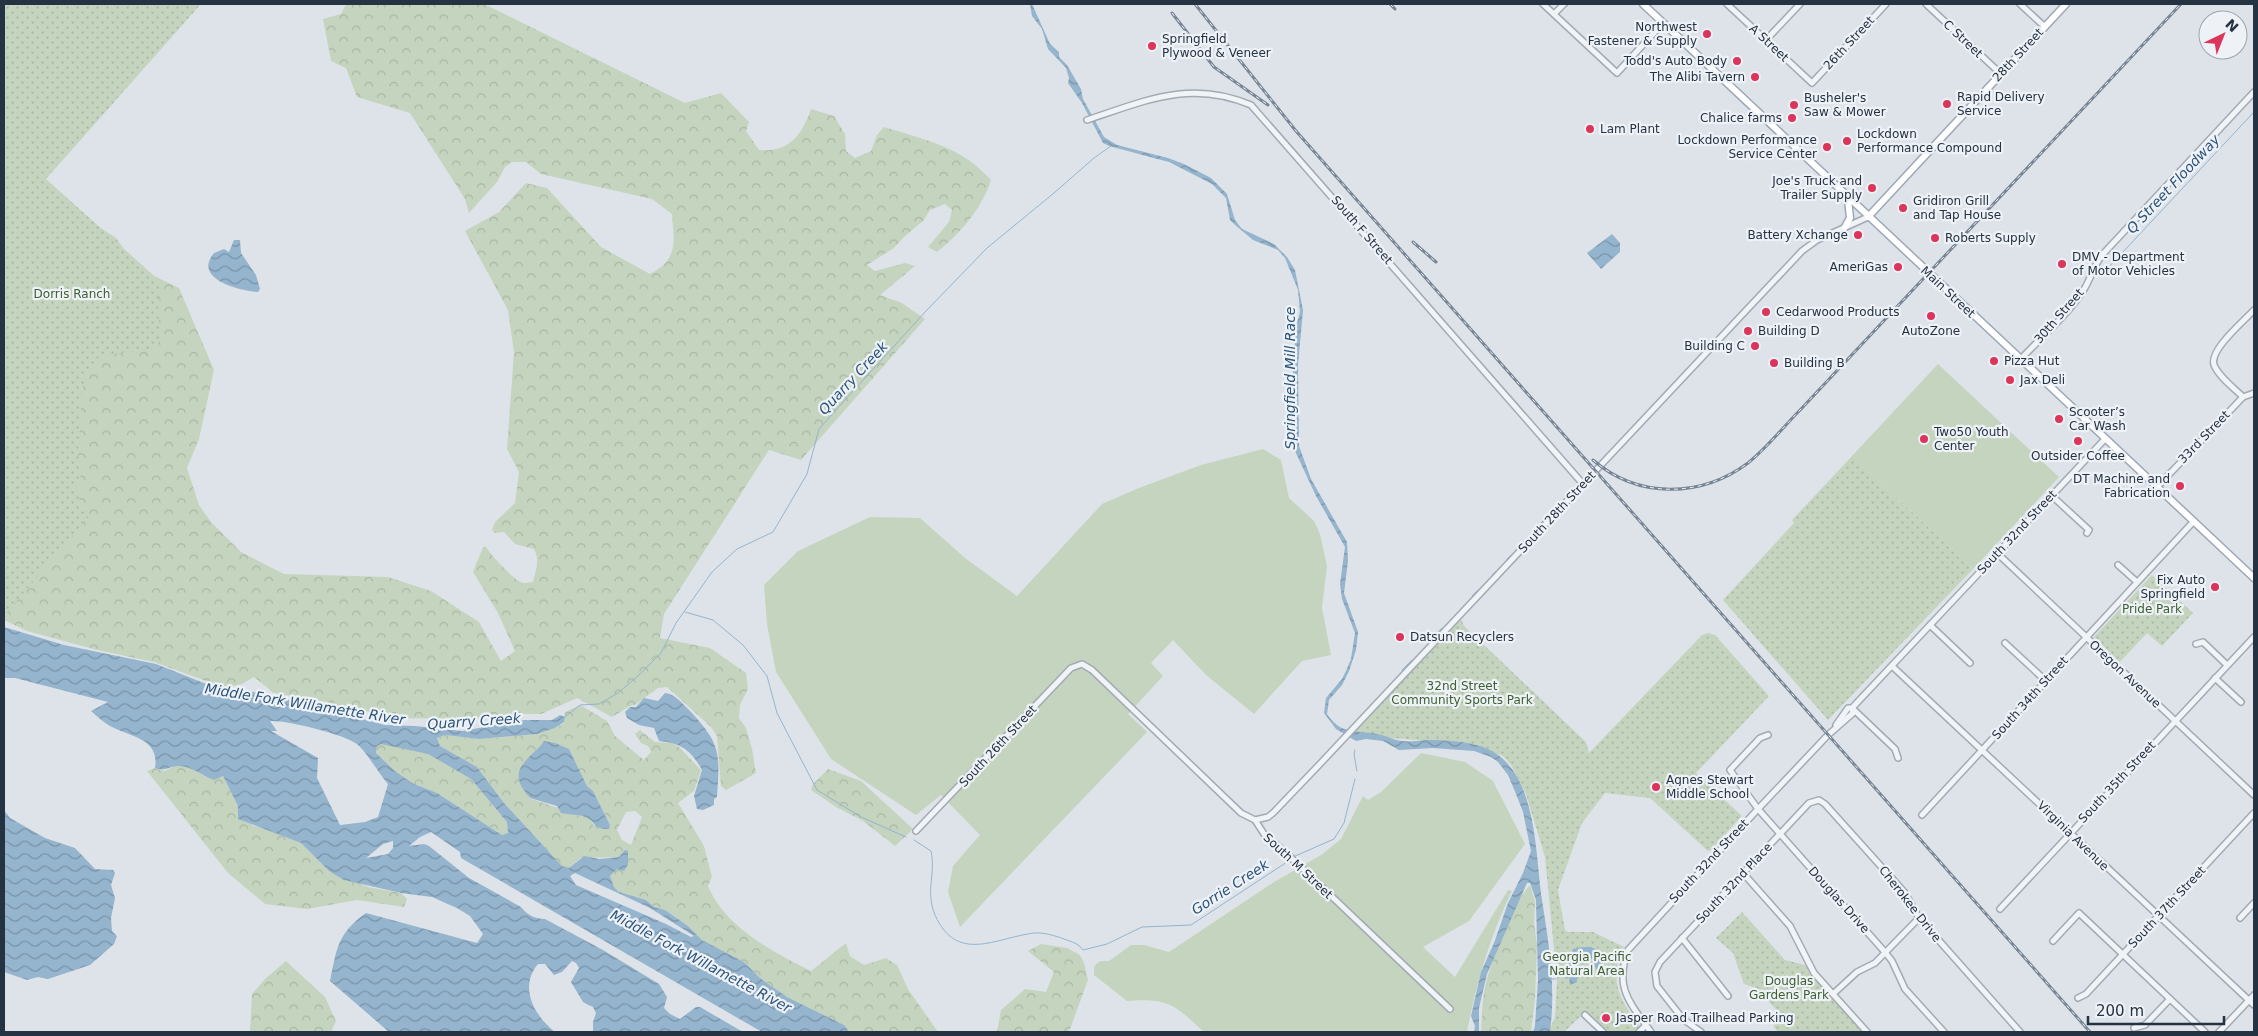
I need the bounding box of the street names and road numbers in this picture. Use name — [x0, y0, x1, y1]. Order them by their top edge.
street label: 26th Street — [1821, 13, 1877, 73]
street label: C Street — [1940, 17, 1986, 61]
street label: A Street — [1746, 21, 1792, 65]
street label: 28th Street — [1990, 25, 2046, 85]
street label: South F Street — [1329, 193, 1396, 267]
street label: Main Street — [1918, 263, 1978, 321]
street label: 30th Street — [2031, 286, 2087, 346]
street label: 33rd Street — [2175, 408, 2233, 466]
street label: South 28th Street — [1516, 468, 1599, 556]
street label: South 32nd Street — [1975, 487, 2060, 577]
street label: Oregon Avenue — [2086, 637, 2164, 711]
street label: South 34th Street — [1989, 654, 2071, 742]
street label: South 26th Street — [957, 702, 1040, 790]
street label: South 35th Street — [2076, 738, 2159, 826]
street label: Virginia Avenue — [2034, 798, 2112, 874]
street label: South 32nd Street — [1667, 816, 1752, 906]
street label: South M Street — [1261, 830, 1336, 902]
street label: South 32nd Place — [1693, 840, 1775, 926]
street label: Cherokee Drive — [1876, 863, 1944, 945]
street label: South 37th Street — [2126, 863, 2209, 951]
street label: Douglas Drive — [1806, 864, 1872, 936]

